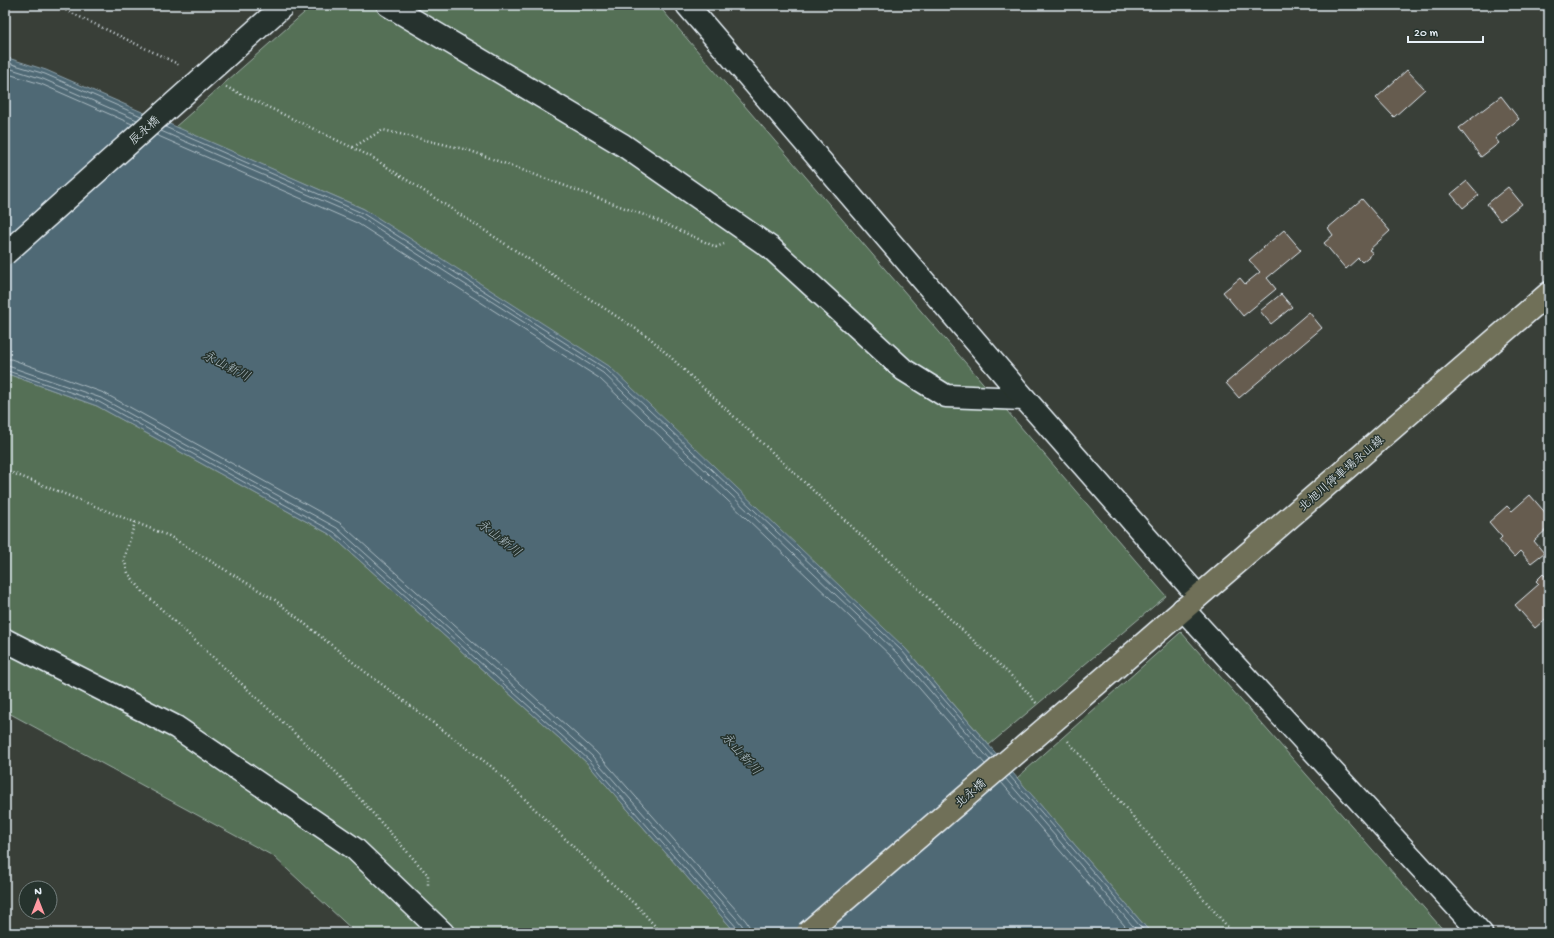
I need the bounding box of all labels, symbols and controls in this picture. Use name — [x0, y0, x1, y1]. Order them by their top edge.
scale bar — [1408, 18, 1483, 44]
text: 20 m — [1414, 27, 1439, 41]
street label: 辰永橋 — [127, 113, 163, 149]
water label: 永山新川 — [199, 348, 253, 386]
street label: 北旭川停車場永山線 — [1296, 433, 1388, 515]
water label: 永山新川 — [473, 516, 524, 561]
water label: 永山新川 — [717, 730, 764, 779]
street label: 北永橋 — [952, 777, 989, 812]
north arrow — [18, 880, 58, 920]
text: N — [34, 886, 42, 898]

